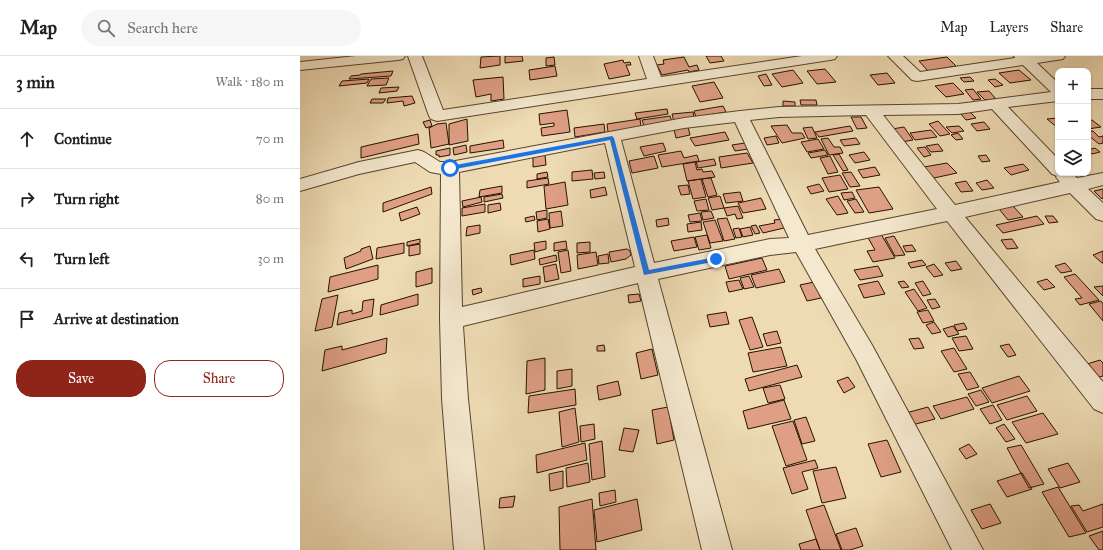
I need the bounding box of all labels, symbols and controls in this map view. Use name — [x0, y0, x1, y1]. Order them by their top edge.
search box — [81, 10, 361, 46]
text: Map — [20, 16, 57, 39]
icon: search — [95, 17, 117, 39]
text: Search here — [127, 19, 198, 37]
text: Map — [940, 19, 968, 36]
text: Layers — [990, 19, 1028, 36]
text: Share — [1050, 19, 1083, 36]
map controls — [1055, 68, 1091, 176]
button: + — [1055, 68, 1091, 104]
text: 3 min — [16, 72, 55, 93]
text: Walk · 180 m — [215, 74, 284, 90]
button: − — [1055, 104, 1091, 140]
icon: ahead — [16, 128, 38, 150]
text: Continue — [54, 130, 112, 148]
text: 70 m — [256, 131, 284, 147]
button: layers — [1055, 140, 1091, 176]
route start — [441, 159, 459, 177]
icon: right — [16, 188, 38, 210]
text: Turn right — [54, 190, 119, 208]
text: 80 m — [256, 191, 284, 207]
icon: left — [16, 248, 38, 270]
text: Turn left — [54, 250, 110, 268]
route end — [707, 250, 725, 268]
text: 30 m — [258, 251, 284, 267]
icon: arrive — [16, 308, 38, 330]
text: Arrive at destination — [54, 310, 179, 328]
button: Save — [16, 360, 146, 397]
button: Share — [154, 360, 284, 397]

